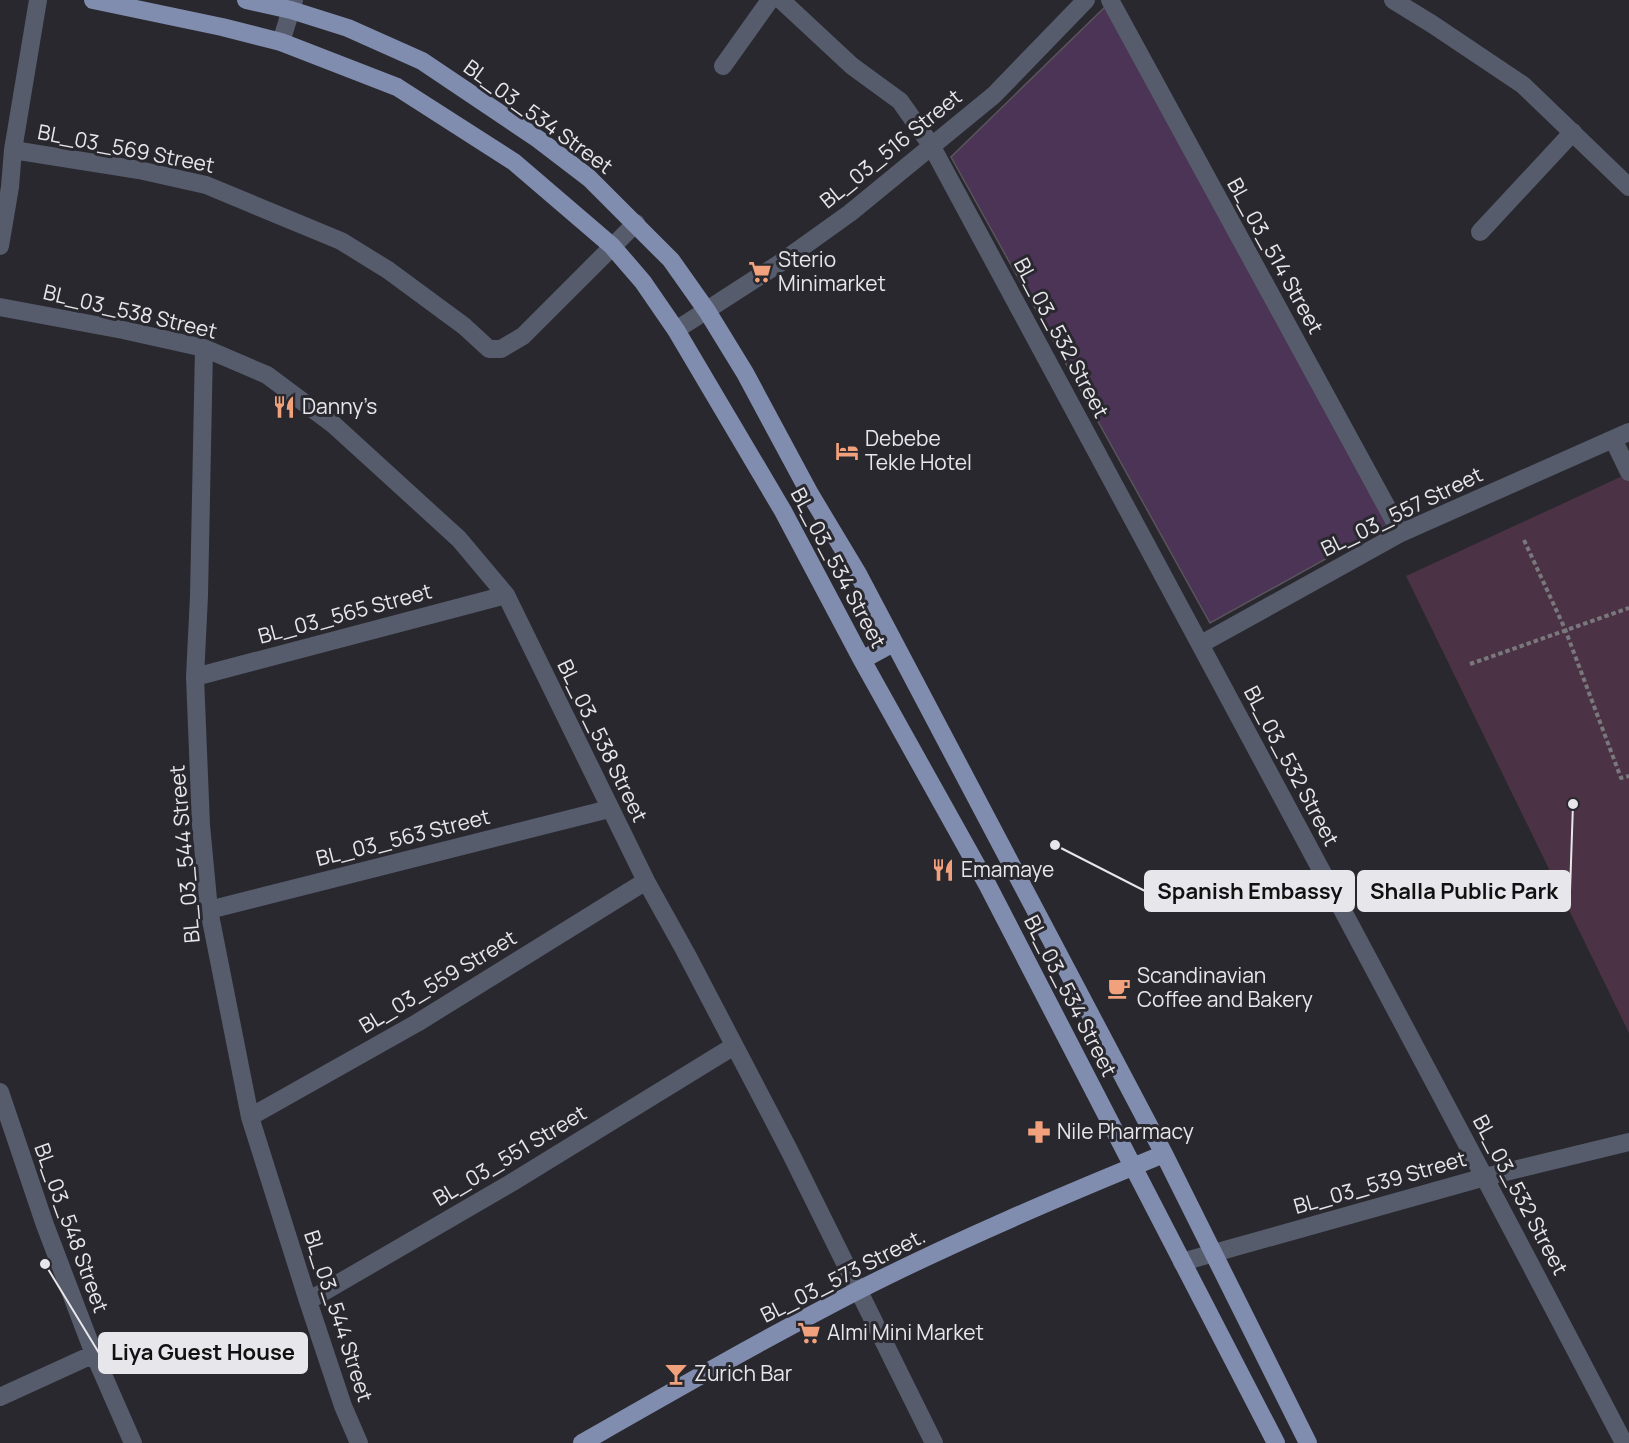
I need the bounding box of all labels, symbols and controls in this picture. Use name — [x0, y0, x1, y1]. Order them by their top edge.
street label: BL_03_534 Street — [458, 53, 619, 180]
street label: BL_03_516 Street — [814, 82, 967, 214]
street label: BL_03_569 Street — [35, 117, 217, 179]
street label: BL_03_514 Street — [1221, 172, 1330, 339]
place label: Sterio Minimarket — [778, 245, 886, 297]
street label: BL_03_532 Street — [1008, 253, 1116, 422]
supermarket icon: Sterio Minimarket — [747, 259, 773, 285]
street label: BL_03_538 Street — [41, 277, 220, 345]
place label: Danny’s — [302, 392, 377, 420]
restaurant icon: Danny’s — [271, 394, 297, 420]
place label: Debebe Tekle Hotel — [865, 424, 972, 476]
hotel icon: Debebe Tekle Hotel — [834, 438, 860, 464]
street label: BL_03_557 Street — [1316, 460, 1487, 562]
street label: BL_03_534 Street — [785, 482, 893, 653]
street label: BL_03_565 Street — [255, 576, 435, 650]
street label: BL_03_538 Street — [551, 655, 654, 826]
street label: BL_03_532 Street — [1238, 681, 1346, 850]
street label: BL_03_544 Street — [162, 764, 206, 944]
street label: BL_03_563 Street — [313, 802, 493, 872]
place label: Emamaye — [961, 855, 1054, 883]
restaurant icon: Emamaye — [930, 857, 956, 883]
callout: Spanish Embassy — [1145, 871, 1354, 911]
callout: Shalla Public Park — [1358, 871, 1570, 911]
text: Spanish Embassy — [1157, 876, 1343, 906]
text: Shalla Public Park — [1370, 876, 1559, 906]
street label: BL_03_534 Street — [1018, 910, 1124, 1081]
street label: BL_03_559 Street — [354, 923, 521, 1039]
place label: Scandinavian Coffee and Bakery — [1137, 961, 1313, 1013]
cafe icon: Scandinavian Coffee and Bakery — [1106, 975, 1132, 1001]
street label: BL_03_551 Street — [428, 1098, 591, 1212]
street label: BL_03_532 Street — [1467, 1110, 1575, 1279]
place label: Nile Pharmacy — [1057, 1117, 1194, 1145]
pharmacy icon: Nile Pharmacy — [1026, 1119, 1052, 1145]
street label: BL_03_548 Street — [28, 1139, 116, 1316]
street label: BL_03_539 Street — [1290, 1144, 1469, 1220]
street label: BL_03_573 Street. — [755, 1221, 930, 1329]
street label: BL_03_544 Street — [298, 1226, 380, 1405]
place label: Almi Mini Market — [827, 1318, 984, 1346]
supermarket icon: Almi Mini Market — [796, 1320, 822, 1346]
callout: Liya Guest House — [99, 1333, 307, 1373]
text: Liya Guest House — [111, 1337, 295, 1367]
place label: Zurich Bar — [694, 1359, 793, 1387]
bar icon: Zurich Bar — [663, 1361, 689, 1387]

